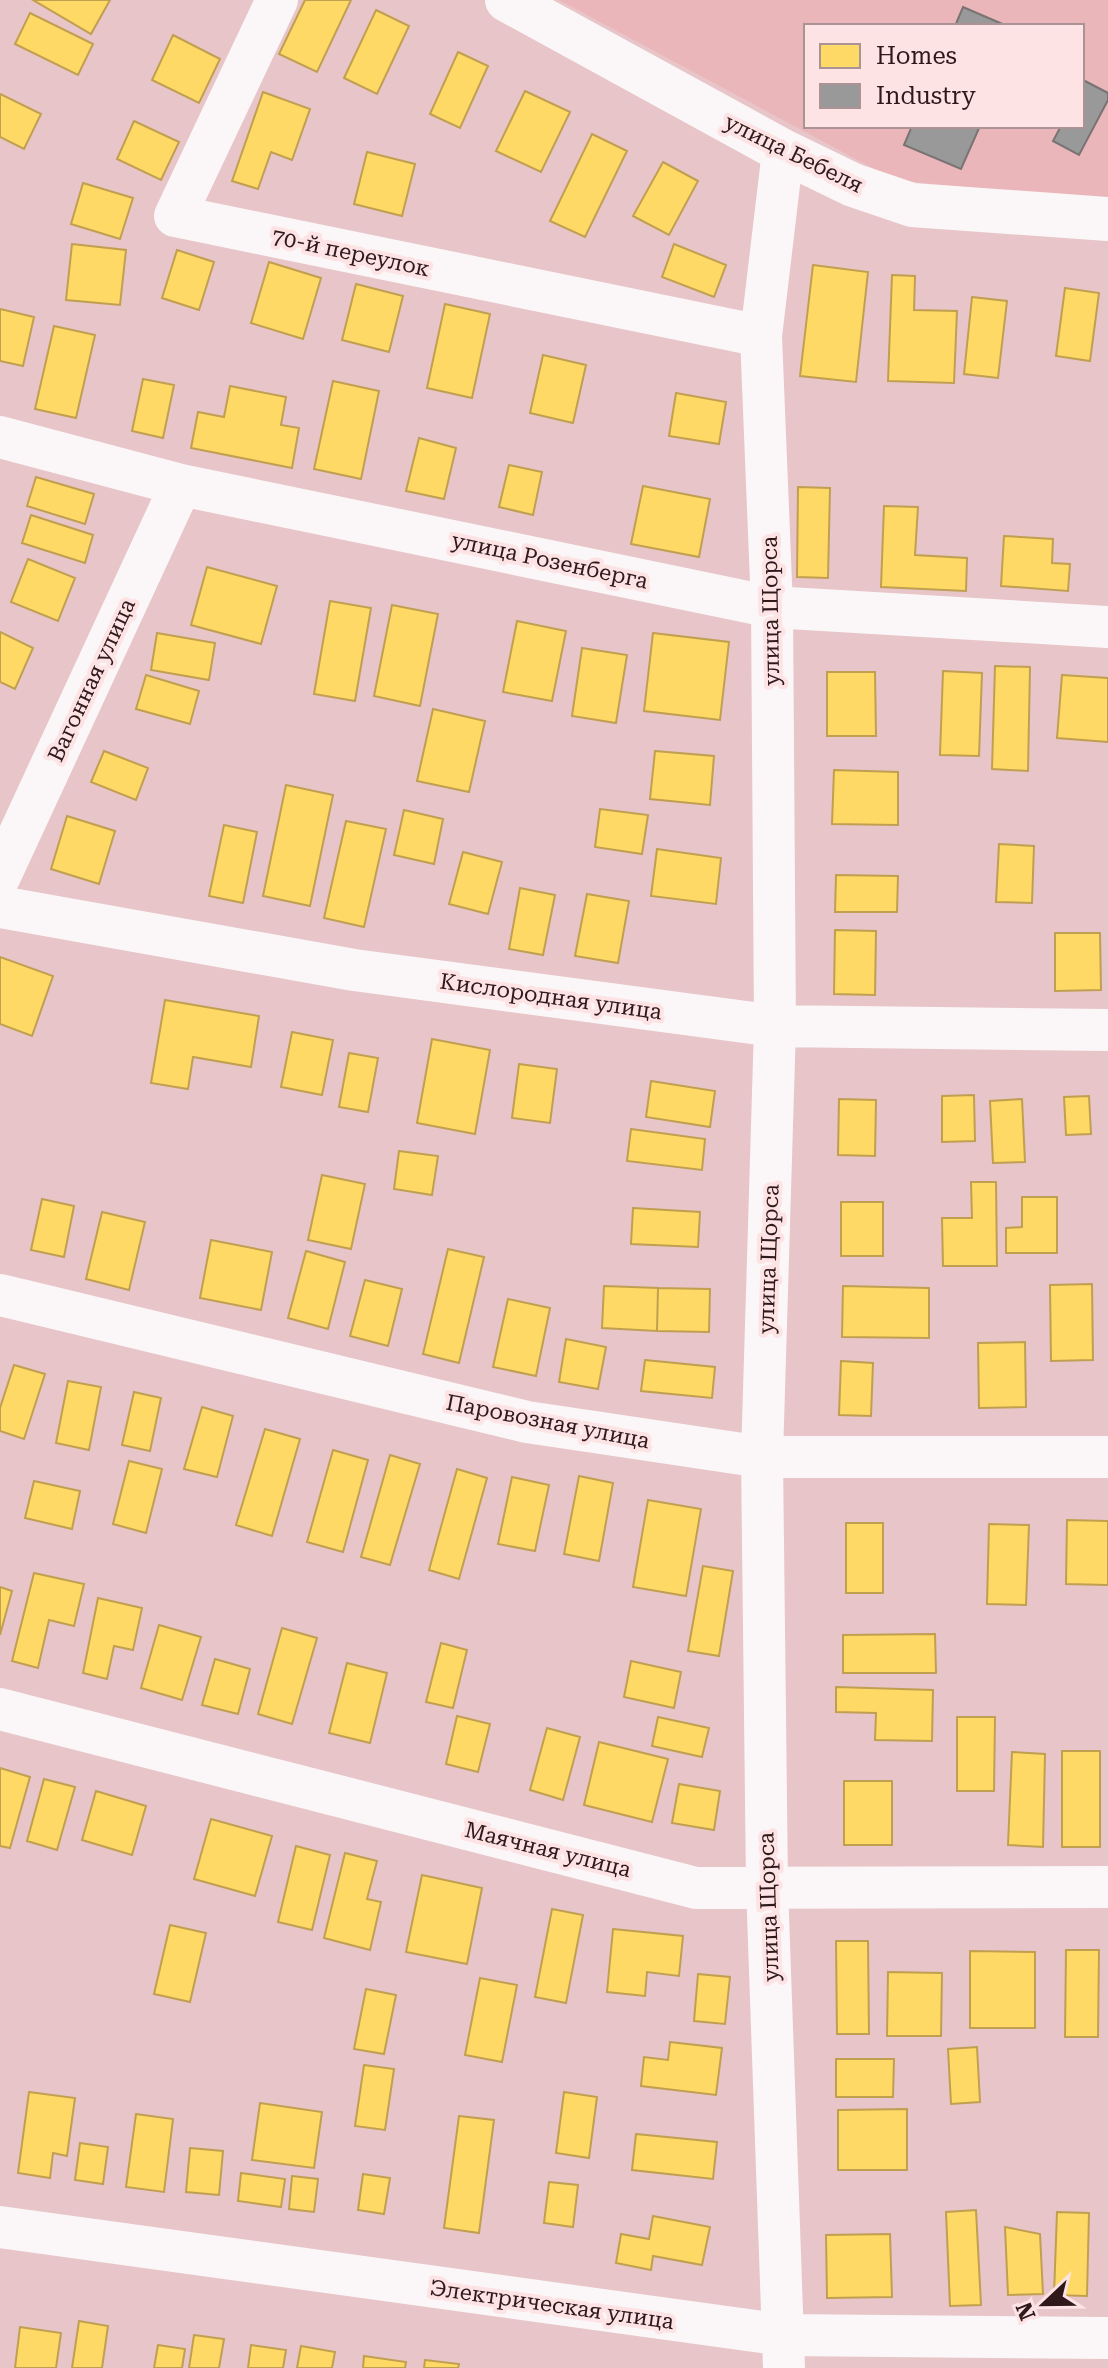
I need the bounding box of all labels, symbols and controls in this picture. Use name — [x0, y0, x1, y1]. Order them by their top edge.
legend — [804, 24, 1084, 128]
text: Homes — [876, 42, 957, 70]
text: Industry — [876, 82, 977, 110]
street label: улица Бебеля — [720, 109, 867, 198]
street label: 70-й переулок — [270, 224, 432, 281]
street label: улица Розенберга — [449, 527, 650, 594]
street label: улица Щорса — [757, 536, 784, 686]
street label: Вагонная улица — [43, 595, 140, 766]
street label: Кислородная улица — [438, 969, 664, 1024]
street label: улица Щорса — [753, 1184, 784, 1334]
street label: Паровозная улица — [444, 1390, 652, 1453]
street label: Маячная улица — [462, 1817, 634, 1882]
street label: улица Щорса — [753, 1832, 784, 1982]
north arrow — [1004, 2264, 1084, 2344]
street label: Электрическая улица — [428, 2275, 676, 2334]
text: N — [1011, 2299, 1041, 2324]

